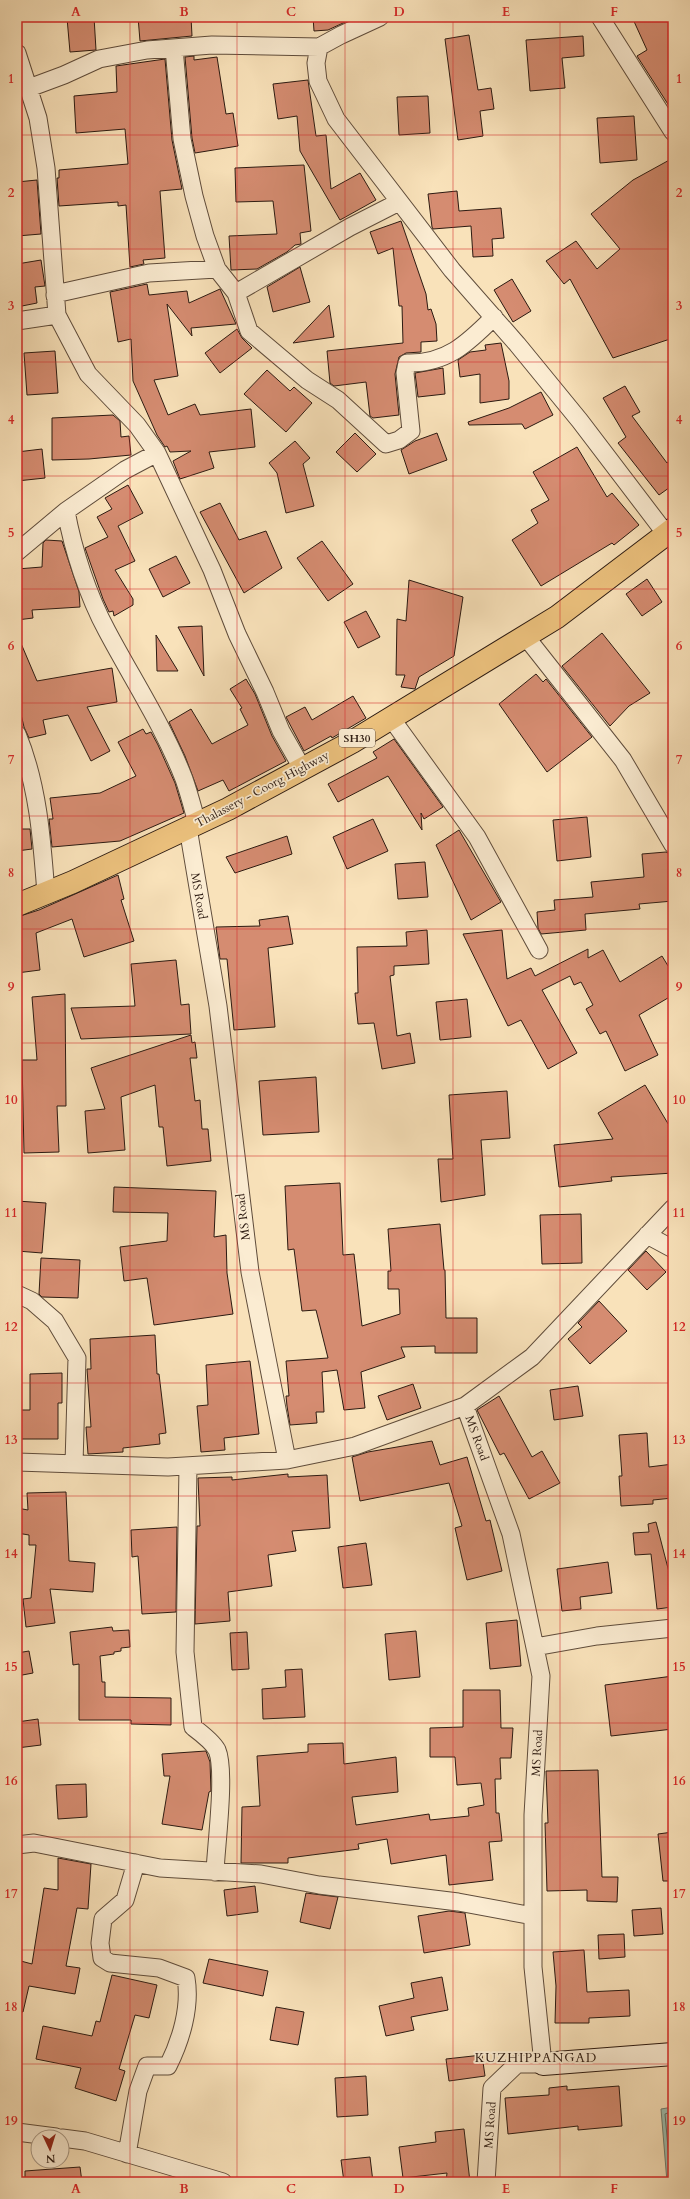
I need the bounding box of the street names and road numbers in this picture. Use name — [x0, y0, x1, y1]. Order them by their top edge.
road number: SH30 — [339, 729, 375, 747]
street label: Thalassery - Coorg Highway — [192, 747, 332, 831]
street label: MS Road — [187, 872, 211, 921]
street label: MS Road — [232, 1192, 254, 1241]
street label: MS Road — [461, 1413, 493, 1463]
street label: MS Road — [528, 1729, 546, 1777]
street label: MS Road — [480, 2100, 500, 2149]

